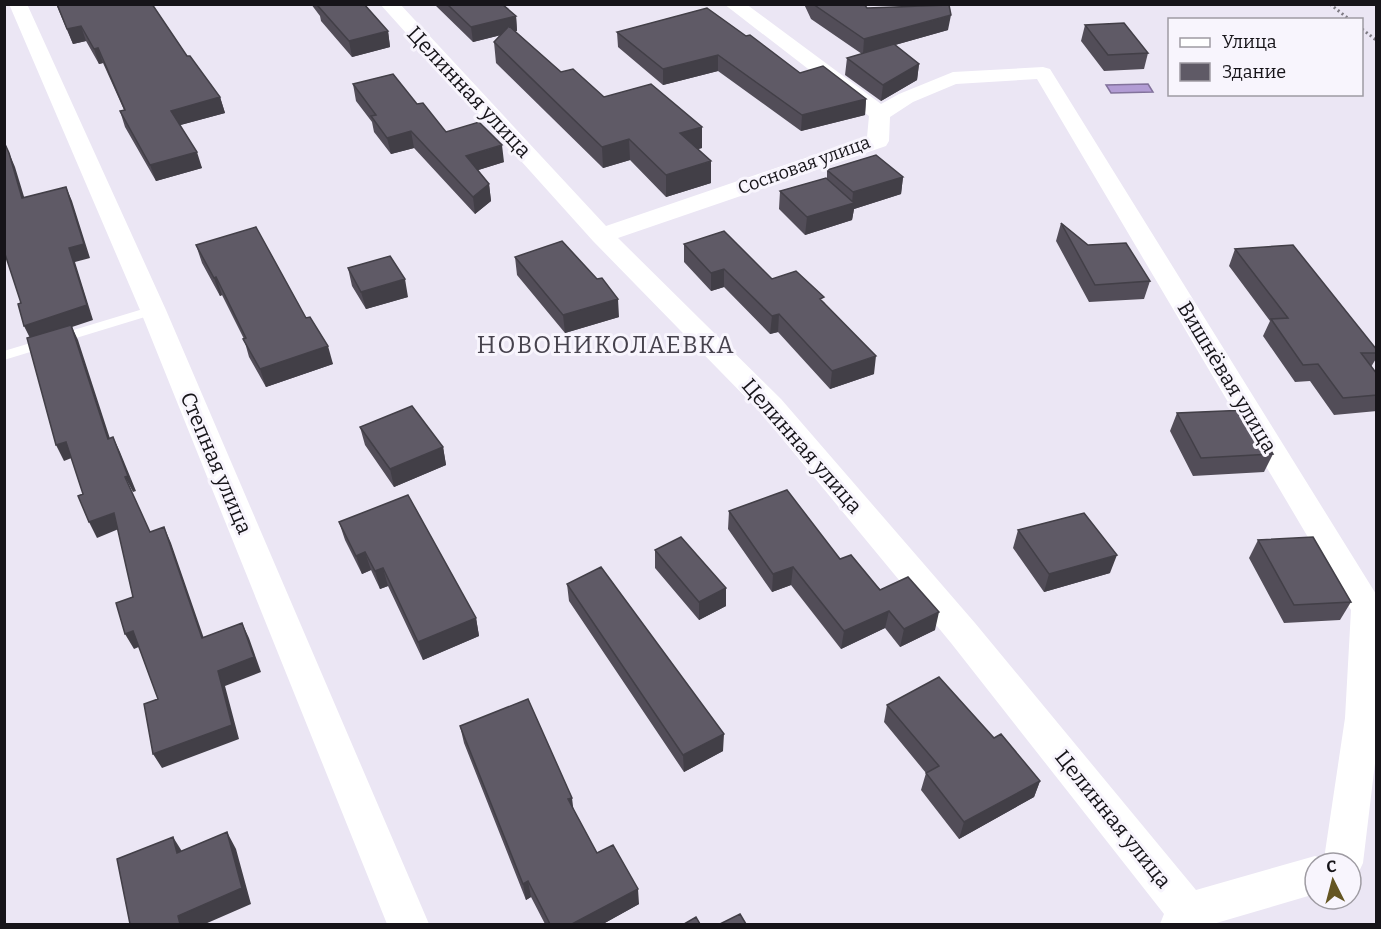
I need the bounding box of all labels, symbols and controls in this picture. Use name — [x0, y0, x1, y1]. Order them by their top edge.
legend — [1168, 18, 1363, 96]
street label: Целинная улица — [401, 21, 537, 164]
text: Улица — [1222, 31, 1277, 53]
text: Здание — [1222, 61, 1286, 83]
street label: Сосновая улица — [735, 131, 873, 199]
street label: Вишнёвая улица — [1172, 297, 1283, 458]
district label: НОВОНИКОЛАЕВКА — [477, 331, 735, 359]
street label: Целинная улица — [736, 373, 868, 519]
street label: Степная улица — [174, 388, 258, 538]
street label: Целинная улица — [1049, 745, 1177, 894]
north arrow — [1303, 851, 1363, 911]
text: С — [1325, 857, 1338, 877]

